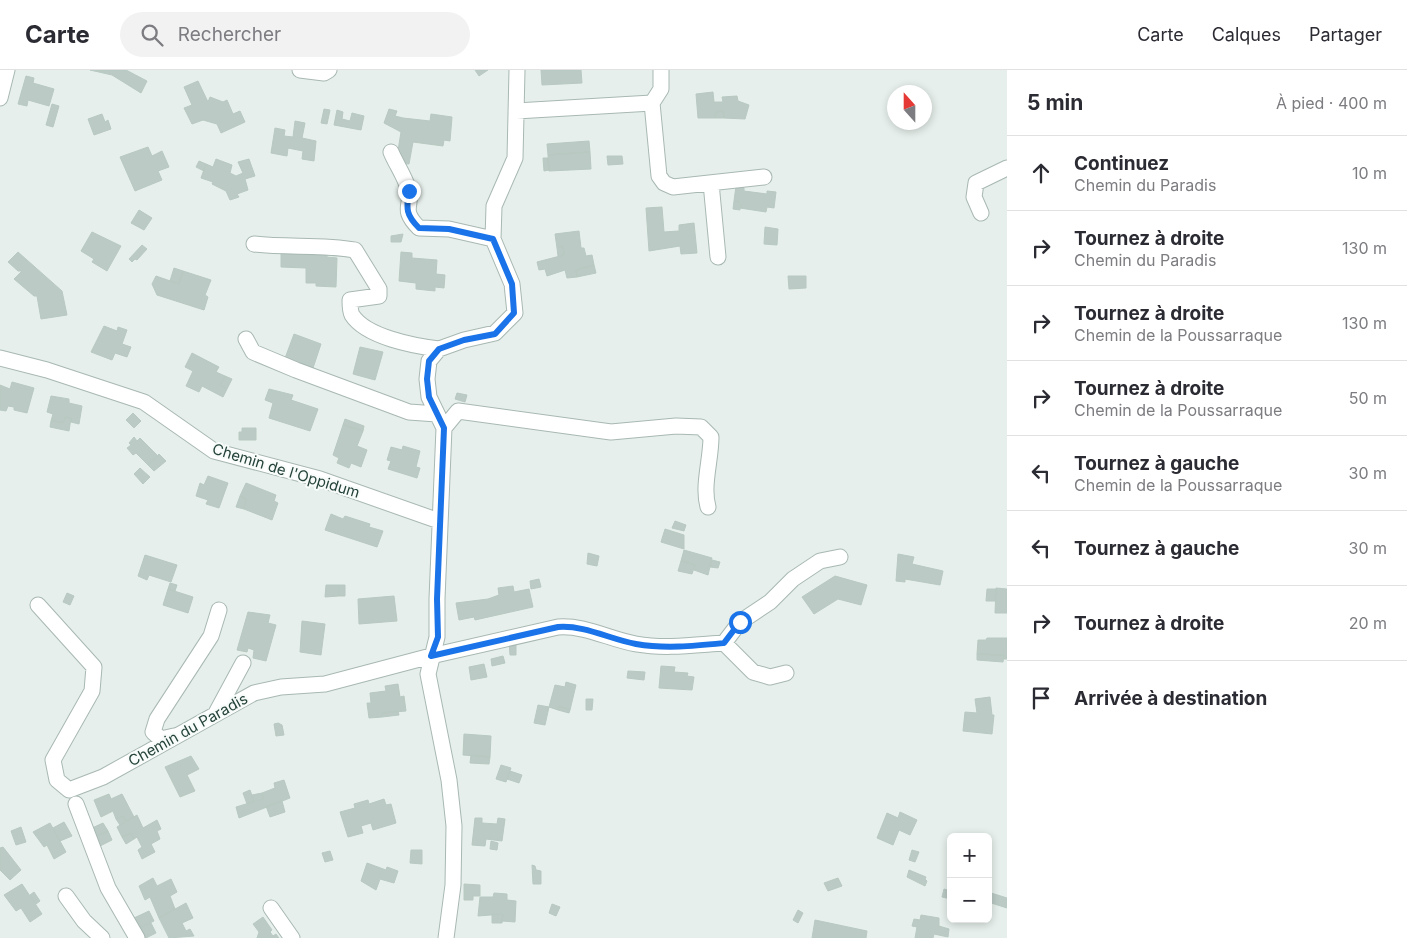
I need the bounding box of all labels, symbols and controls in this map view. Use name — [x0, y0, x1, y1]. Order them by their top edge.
search box — [120, 12, 470, 57]
text: Carte — [25, 20, 90, 49]
icon: search — [138, 21, 166, 49]
text: Rechercher — [178, 23, 281, 46]
text: Carte — [1137, 24, 1184, 45]
text: Calques — [1212, 24, 1281, 45]
text: Partager — [1309, 24, 1382, 45]
north arrow — [887, 85, 932, 130]
text: 5 min — [1027, 90, 1083, 115]
text: À pied · 400 m — [1276, 93, 1387, 113]
text: Continuez — [1074, 152, 1169, 175]
icon: ahead — [1027, 159, 1055, 187]
text: 10 m — [1352, 163, 1387, 183]
text: Chemin du Paradis — [1074, 175, 1216, 195]
route end — [398, 180, 421, 203]
text: Tournez à droite — [1074, 227, 1224, 250]
icon: right — [1027, 234, 1055, 262]
text: 130 m — [1342, 238, 1387, 258]
text: Chemin du Paradis — [1074, 250, 1216, 270]
text: Tournez à droite — [1074, 302, 1224, 325]
icon: right — [1027, 309, 1055, 337]
text: 130 m — [1342, 313, 1387, 333]
text: Chemin de la Poussarraque — [1074, 325, 1282, 345]
text: Tournez à droite — [1074, 377, 1224, 400]
icon: right — [1027, 384, 1055, 412]
text: 50 m — [1349, 388, 1387, 408]
text: Chemin de la Poussarraque — [1074, 400, 1282, 420]
street label: Chemin de l'Oppidum — [210, 439, 362, 502]
text: Tournez à gauche — [1074, 452, 1239, 475]
icon: left — [1027, 459, 1055, 487]
text: 30 m — [1349, 463, 1387, 483]
text: Chemin de la Poussarraque — [1074, 475, 1282, 495]
icon: left — [1027, 534, 1055, 562]
text: Tournez à gauche — [1074, 537, 1239, 560]
text: 30 m — [1349, 538, 1387, 558]
icon: right — [1027, 609, 1055, 637]
route start — [729, 611, 752, 634]
text: Tournez à droite — [1074, 612, 1224, 635]
text: 20 m — [1349, 613, 1387, 633]
icon: arrive — [1027, 684, 1055, 712]
text: Arrivée à destination — [1074, 687, 1267, 710]
street label: Chemin du Paradis — [125, 689, 251, 770]
map controls — [947, 833, 992, 923]
button: + — [947, 833, 992, 878]
button: − — [947, 878, 992, 923]

